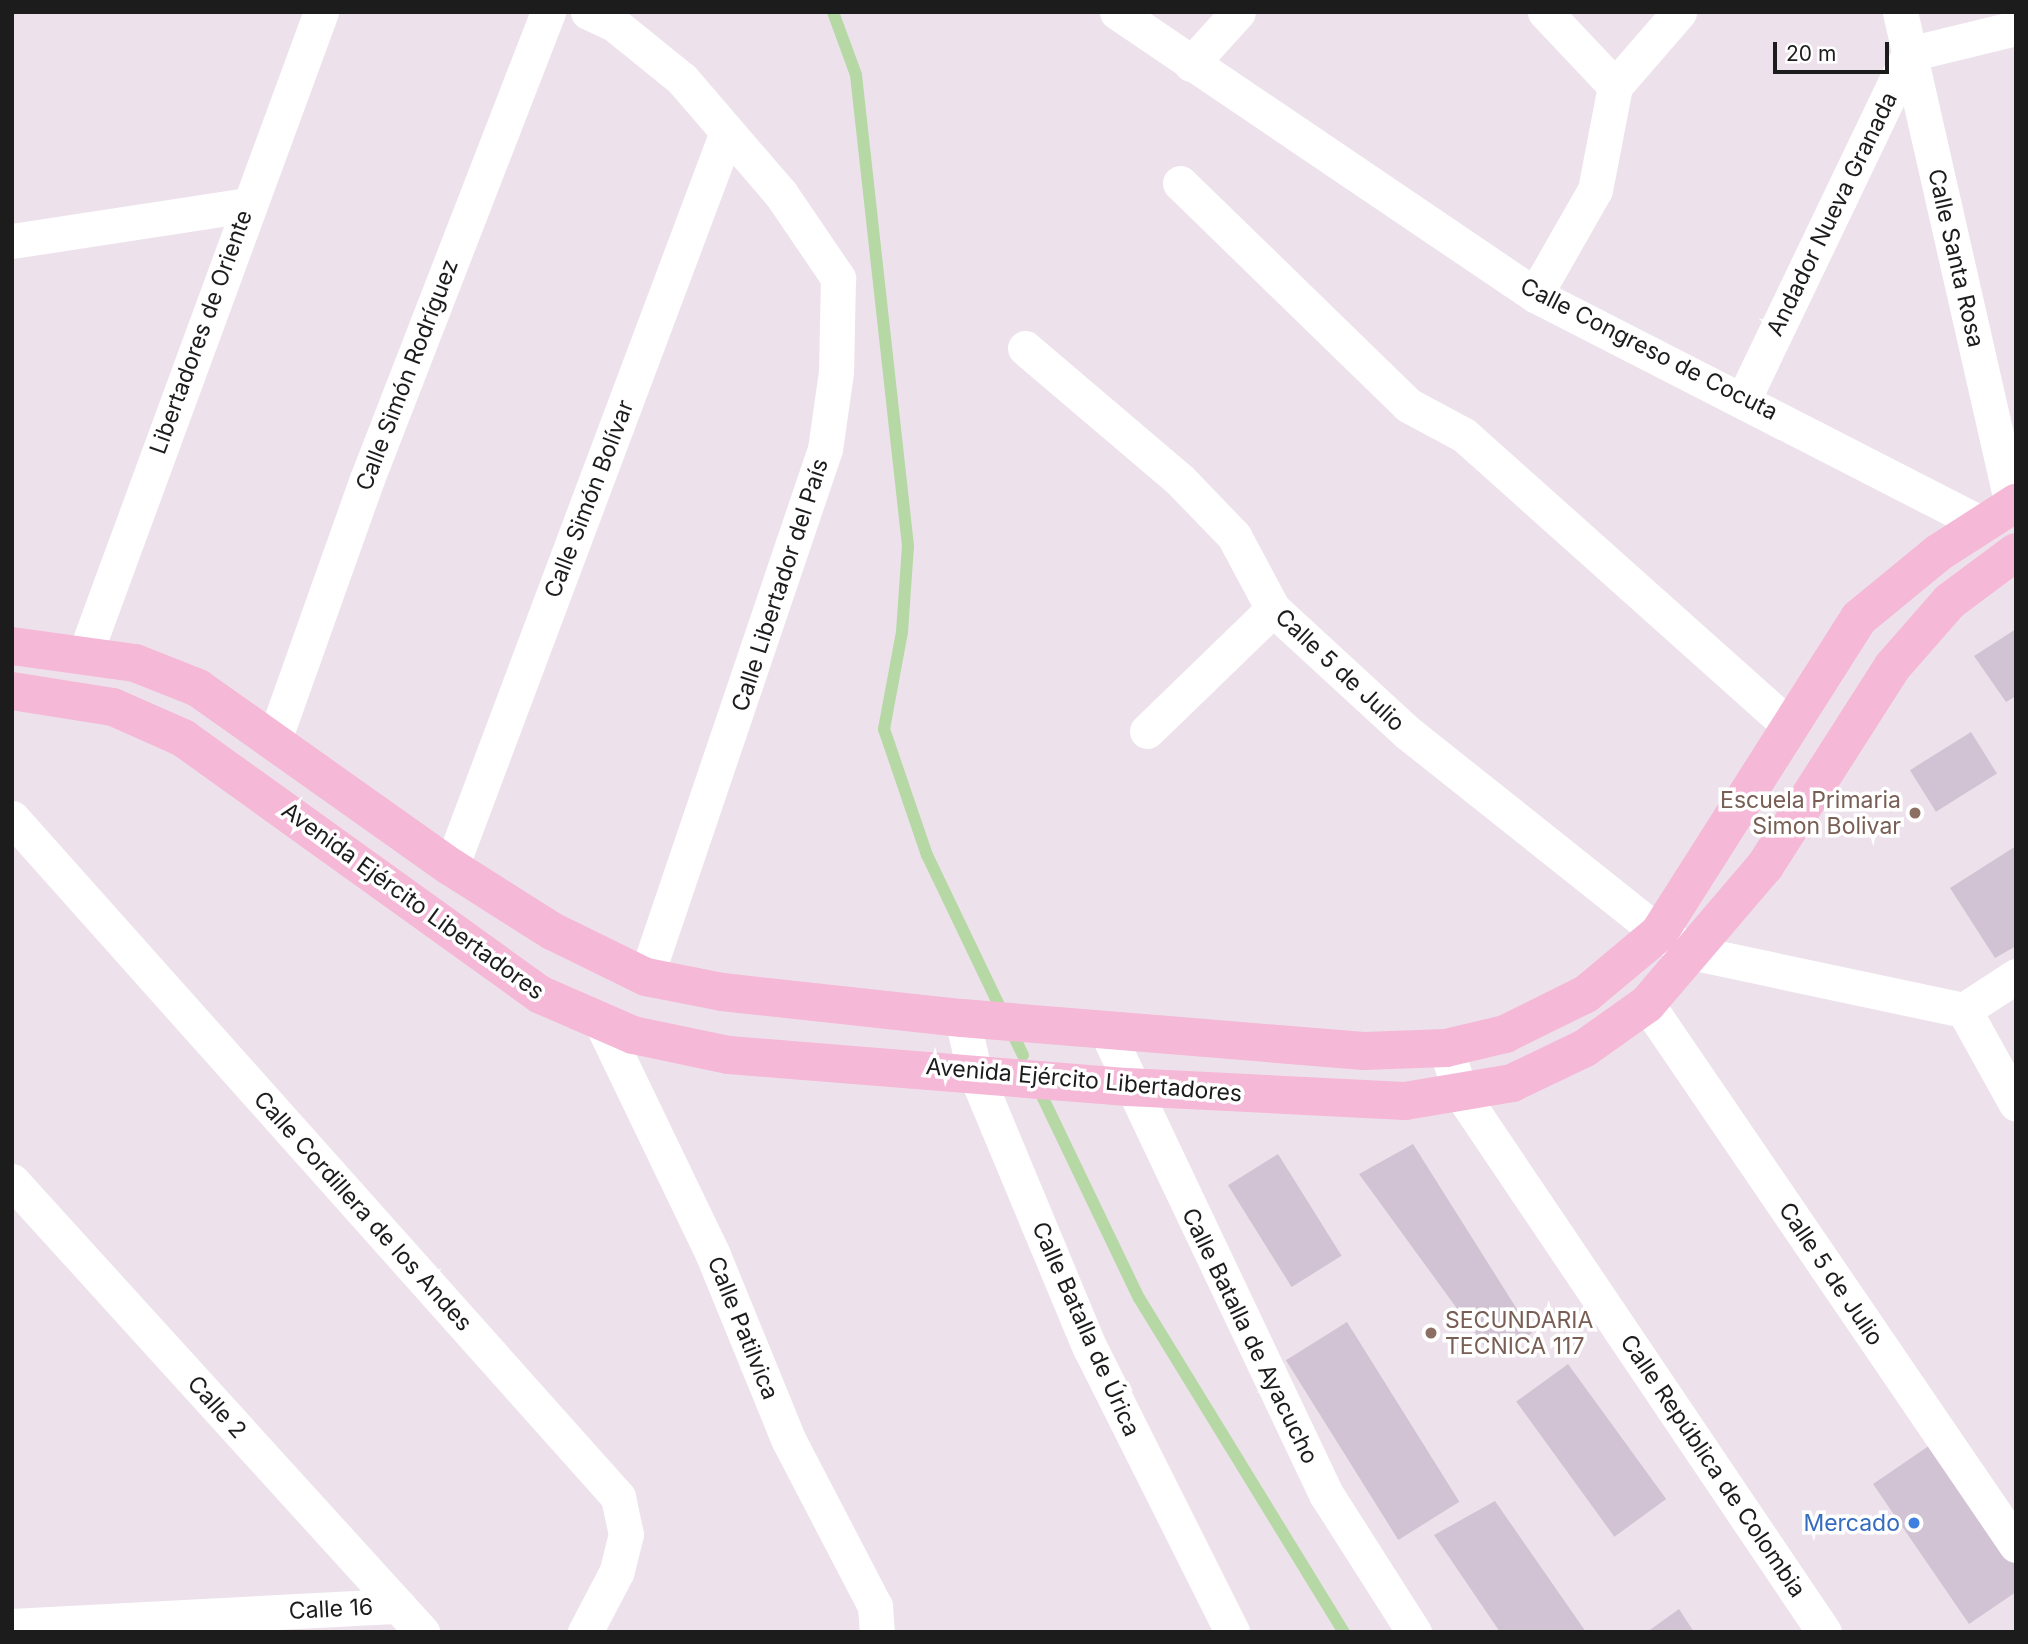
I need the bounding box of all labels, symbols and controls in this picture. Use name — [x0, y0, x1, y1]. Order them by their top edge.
scale bar — [1776, 28, 1892, 72]
text: 20 m — [1786, 41, 1836, 66]
street label: Andador Nueva Granada — [1761, 88, 1903, 340]
street label: Calle Santa Rosa — [1922, 166, 1990, 350]
street label: Libertadores de Oriente — [144, 206, 258, 458]
street label: Calle Simón Rodríguez — [350, 255, 464, 495]
street label: Calle Congreso de Cocuta — [1516, 272, 1782, 426]
street label: Calle Simón Bolívar — [539, 396, 639, 602]
street label: Calle Libertador del País — [726, 455, 834, 715]
street label: Calle 5 de Julio — [1270, 603, 1410, 737]
place label: Escuela Primaria Simon Bolivar — [1720, 786, 1901, 840]
street label: Avenida Ejército Libertadores — [276, 797, 550, 1005]
marker: Escuela Primaria Simon Bolivar — [1907, 805, 1923, 821]
street label: Avenida Ejército Libertadores — [925, 1052, 1243, 1108]
street label: Calle Cordillera de los Andes — [248, 1086, 478, 1336]
street label: Calle 5 de Julio — [1773, 1197, 1889, 1351]
street label: Calle Batalla de Ayacucho — [1176, 1204, 1324, 1468]
street label: Calle Batalla de Úrica — [1026, 1218, 1146, 1440]
street label: Calle Patilvica — [702, 1252, 784, 1404]
place label: SECUNDARIA TECNICA 117 — [1445, 1306, 1593, 1360]
marker: SECUNDARIA TECNICA 117 — [1423, 1325, 1439, 1341]
street label: Calle República de Colombia — [1615, 1329, 1811, 1603]
street label: Calle 2 — [182, 1370, 252, 1444]
place label: Mercado — [1803, 1509, 1900, 1537]
marker: Mercado — [1906, 1515, 1922, 1531]
street label: Calle 16 — [288, 1593, 374, 1625]

